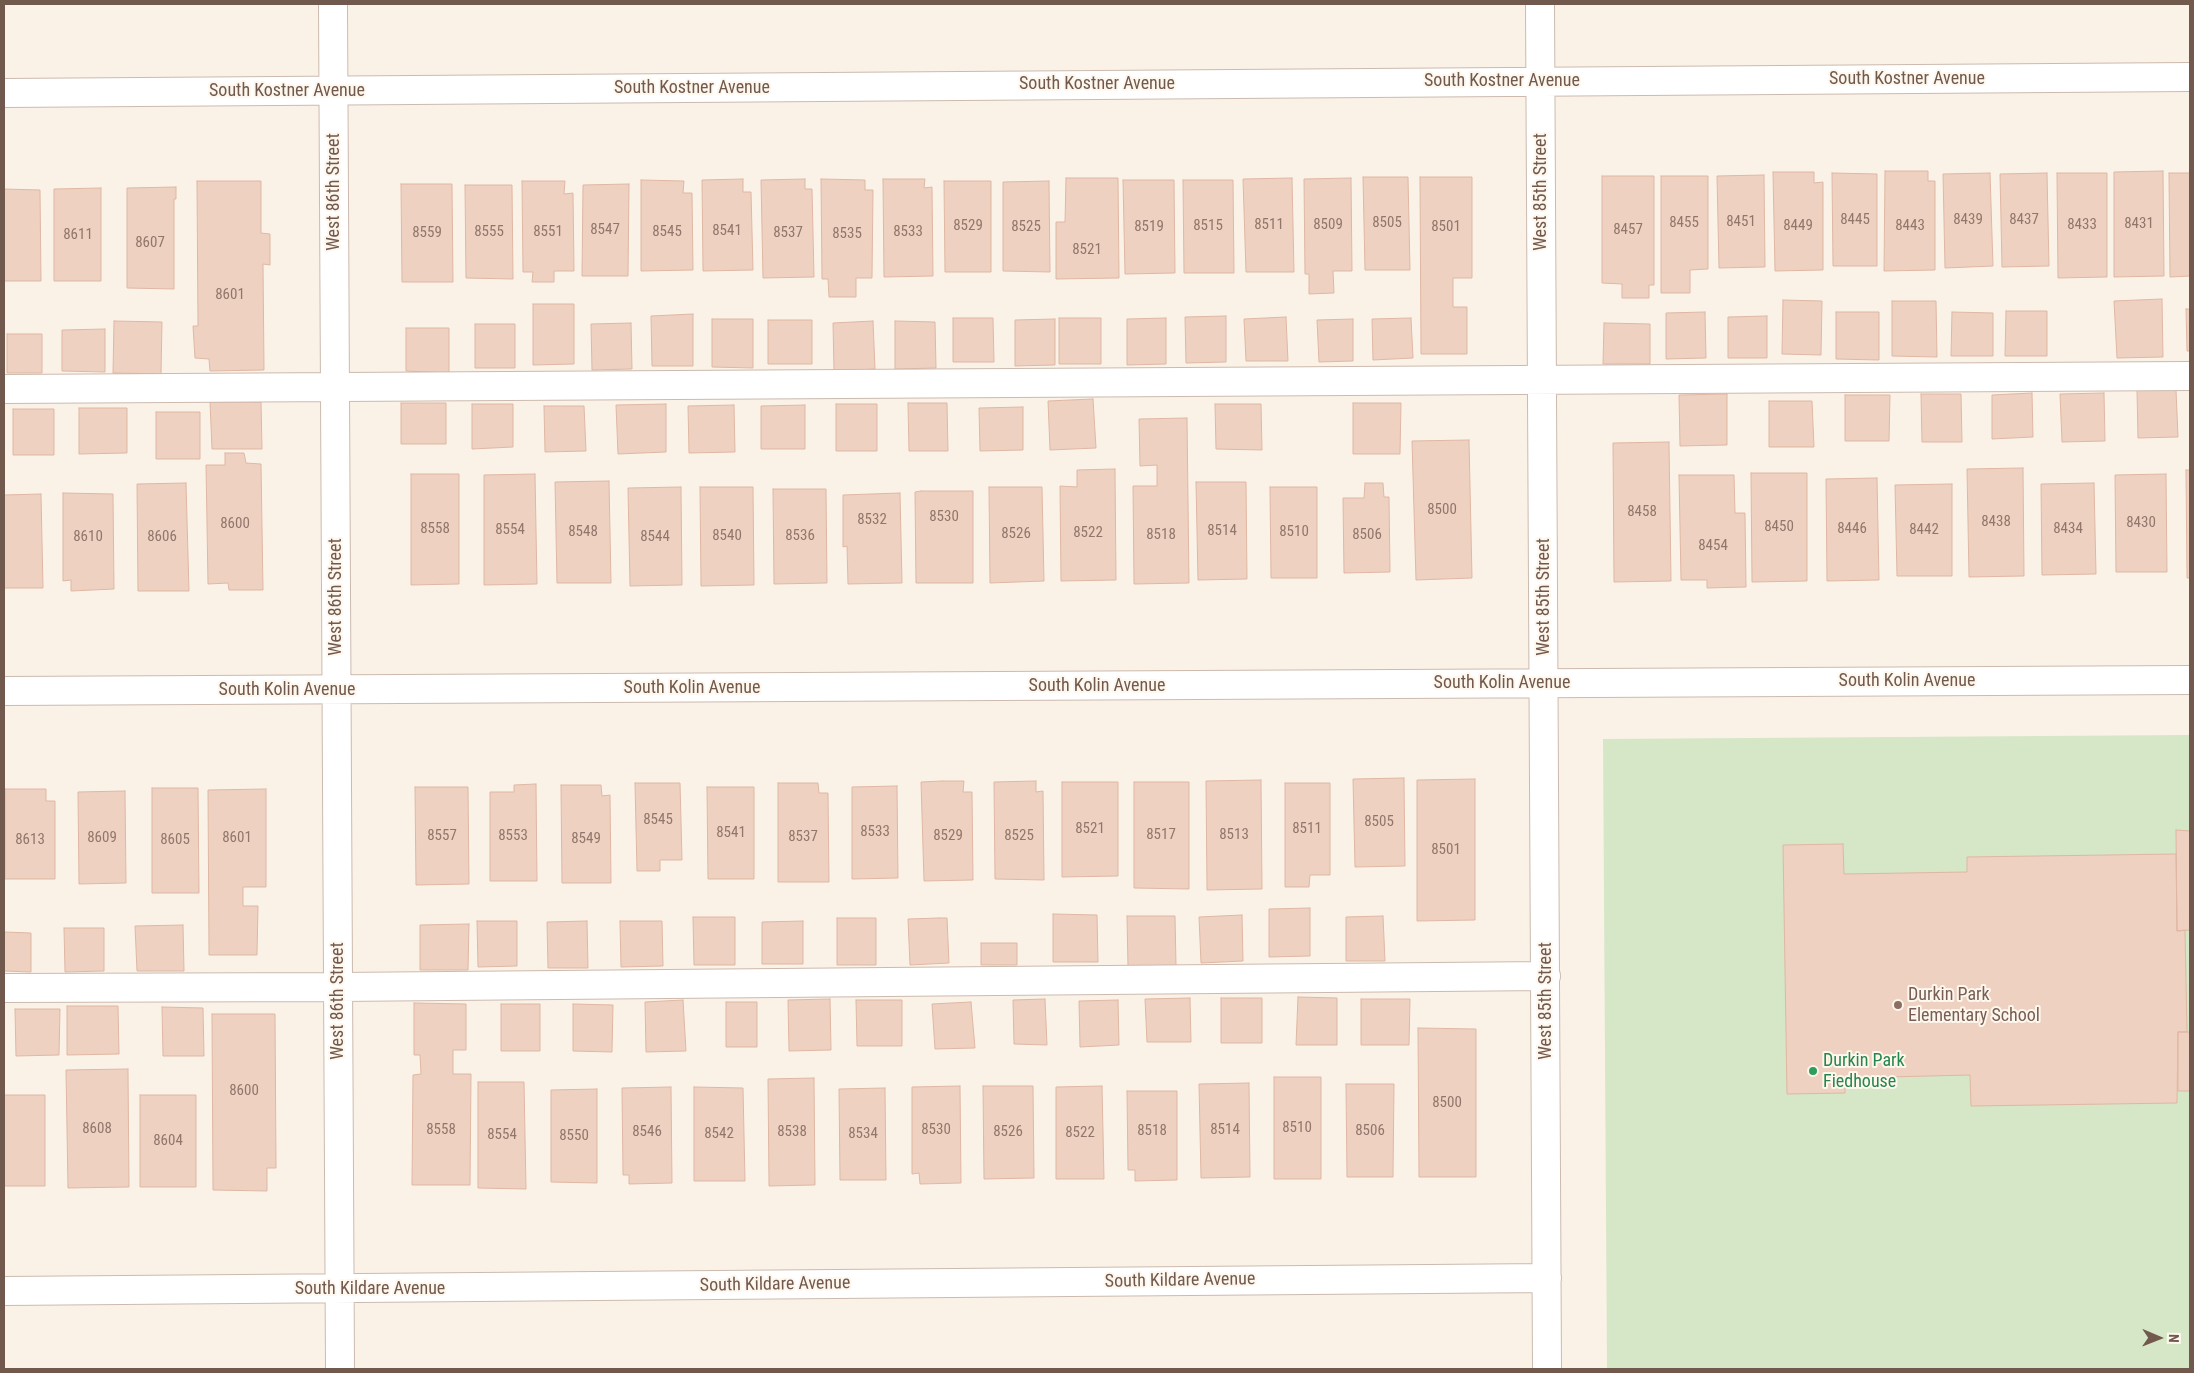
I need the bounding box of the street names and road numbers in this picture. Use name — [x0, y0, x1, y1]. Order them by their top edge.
street label: South Kostner Avenue — [1829, 68, 1985, 90]
street label: South Kostner Avenue — [1424, 70, 1580, 92]
street label: South Kostner Avenue — [1019, 73, 1175, 95]
street label: South Kostner Avenue — [614, 77, 770, 99]
street label: South Kostner Avenue — [209, 80, 365, 102]
street label: West 86th Street — [323, 133, 345, 251]
street label: West 85th Street — [1530, 133, 1552, 251]
street label: West 86th Street — [325, 538, 347, 656]
street label: West 85th Street — [1533, 538, 1555, 656]
street label: South Kolin Avenue — [1839, 670, 1975, 692]
street label: South Kolin Avenue — [1434, 672, 1570, 694]
street label: South Kolin Avenue — [1029, 675, 1165, 697]
street label: South Kolin Avenue — [624, 677, 760, 699]
street label: South Kolin Avenue — [219, 679, 355, 701]
street label: West 86th Street — [327, 942, 349, 1060]
street label: West 85th Street — [1535, 942, 1557, 1060]
street label: South Kildare Avenue — [1105, 1269, 1255, 1293]
street label: South Kildare Avenue — [700, 1273, 850, 1297]
street label: South Kildare Avenue — [295, 1278, 445, 1300]

